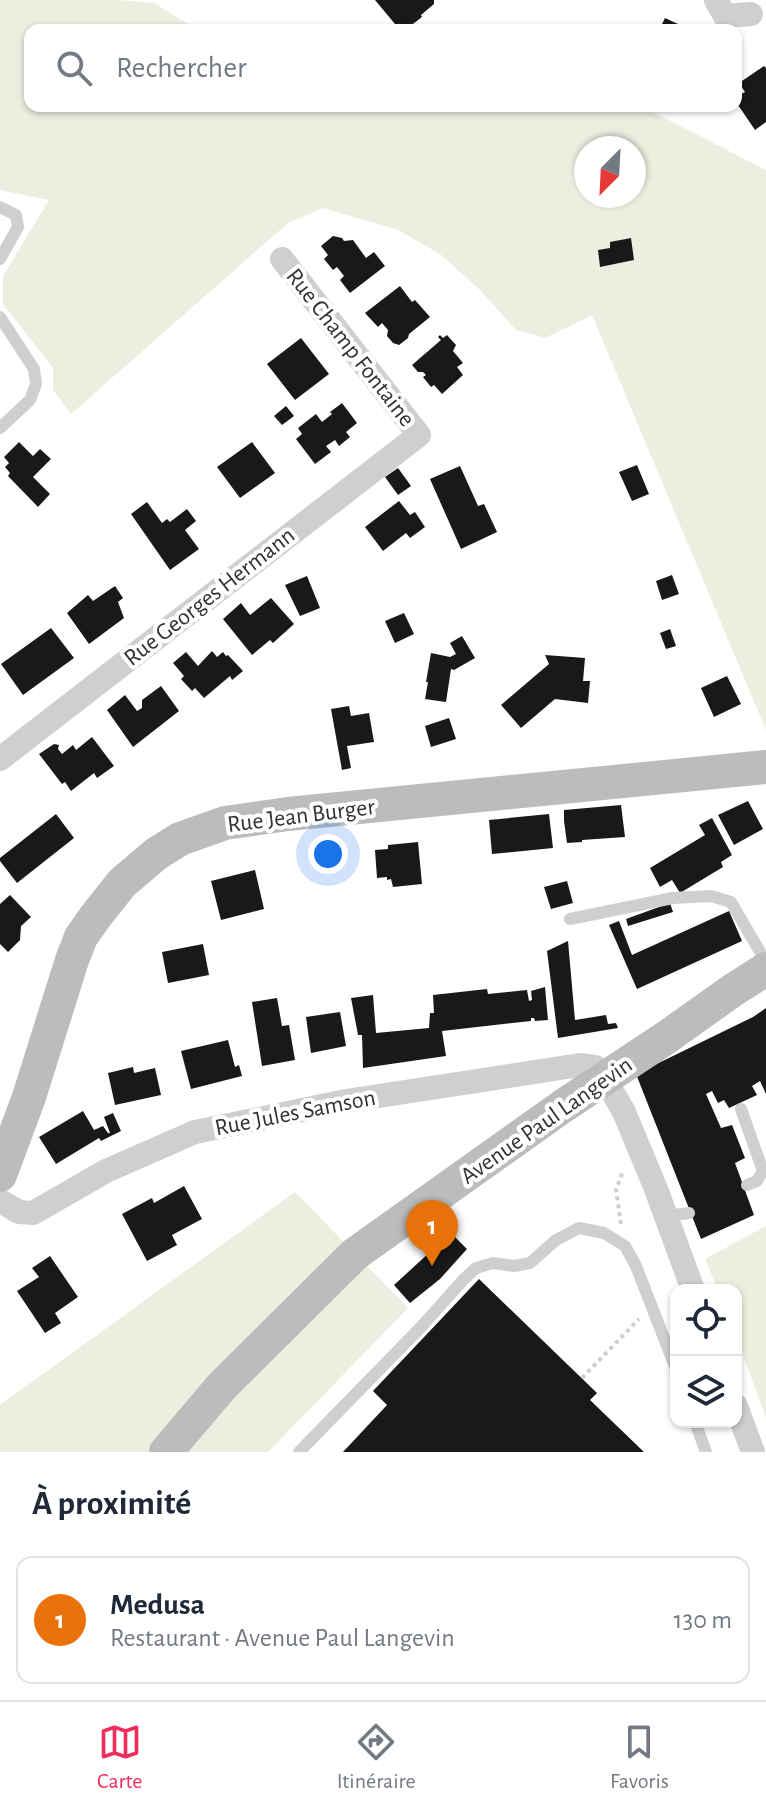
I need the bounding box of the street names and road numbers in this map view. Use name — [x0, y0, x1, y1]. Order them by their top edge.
street label: Rue Champ Fontaine — [281, 264, 419, 431]
street label: Rue Georges Hermann — [120, 523, 299, 671]
street label: Rue Jean Burger — [226, 795, 376, 837]
street label: Avenue Paul Langevin — [456, 1053, 637, 1189]
street label: Rue Jules Samson — [213, 1086, 378, 1140]

